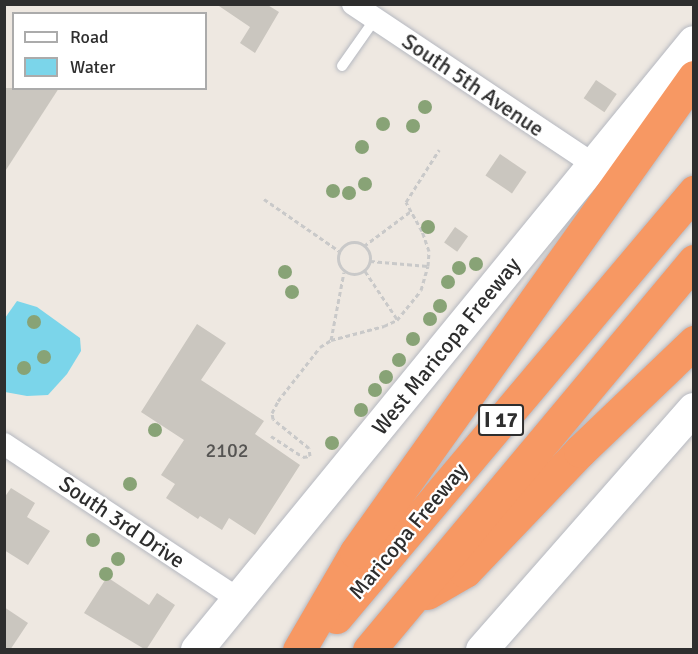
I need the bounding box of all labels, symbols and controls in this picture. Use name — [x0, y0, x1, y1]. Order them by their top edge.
legend — [12, 12, 207, 90]
text: Road — [70, 26, 109, 48]
street label: South 5th Avenue — [397, 28, 549, 142]
text: Water — [70, 56, 115, 78]
street label: West Maricopa Freeway — [366, 252, 526, 440]
road number: I 17 — [477, 402, 525, 438]
house number: 2102 — [205, 438, 249, 462]
street label: Maricopa Freeway — [343, 457, 473, 605]
street label: South 3rd Drive — [54, 470, 190, 574]

